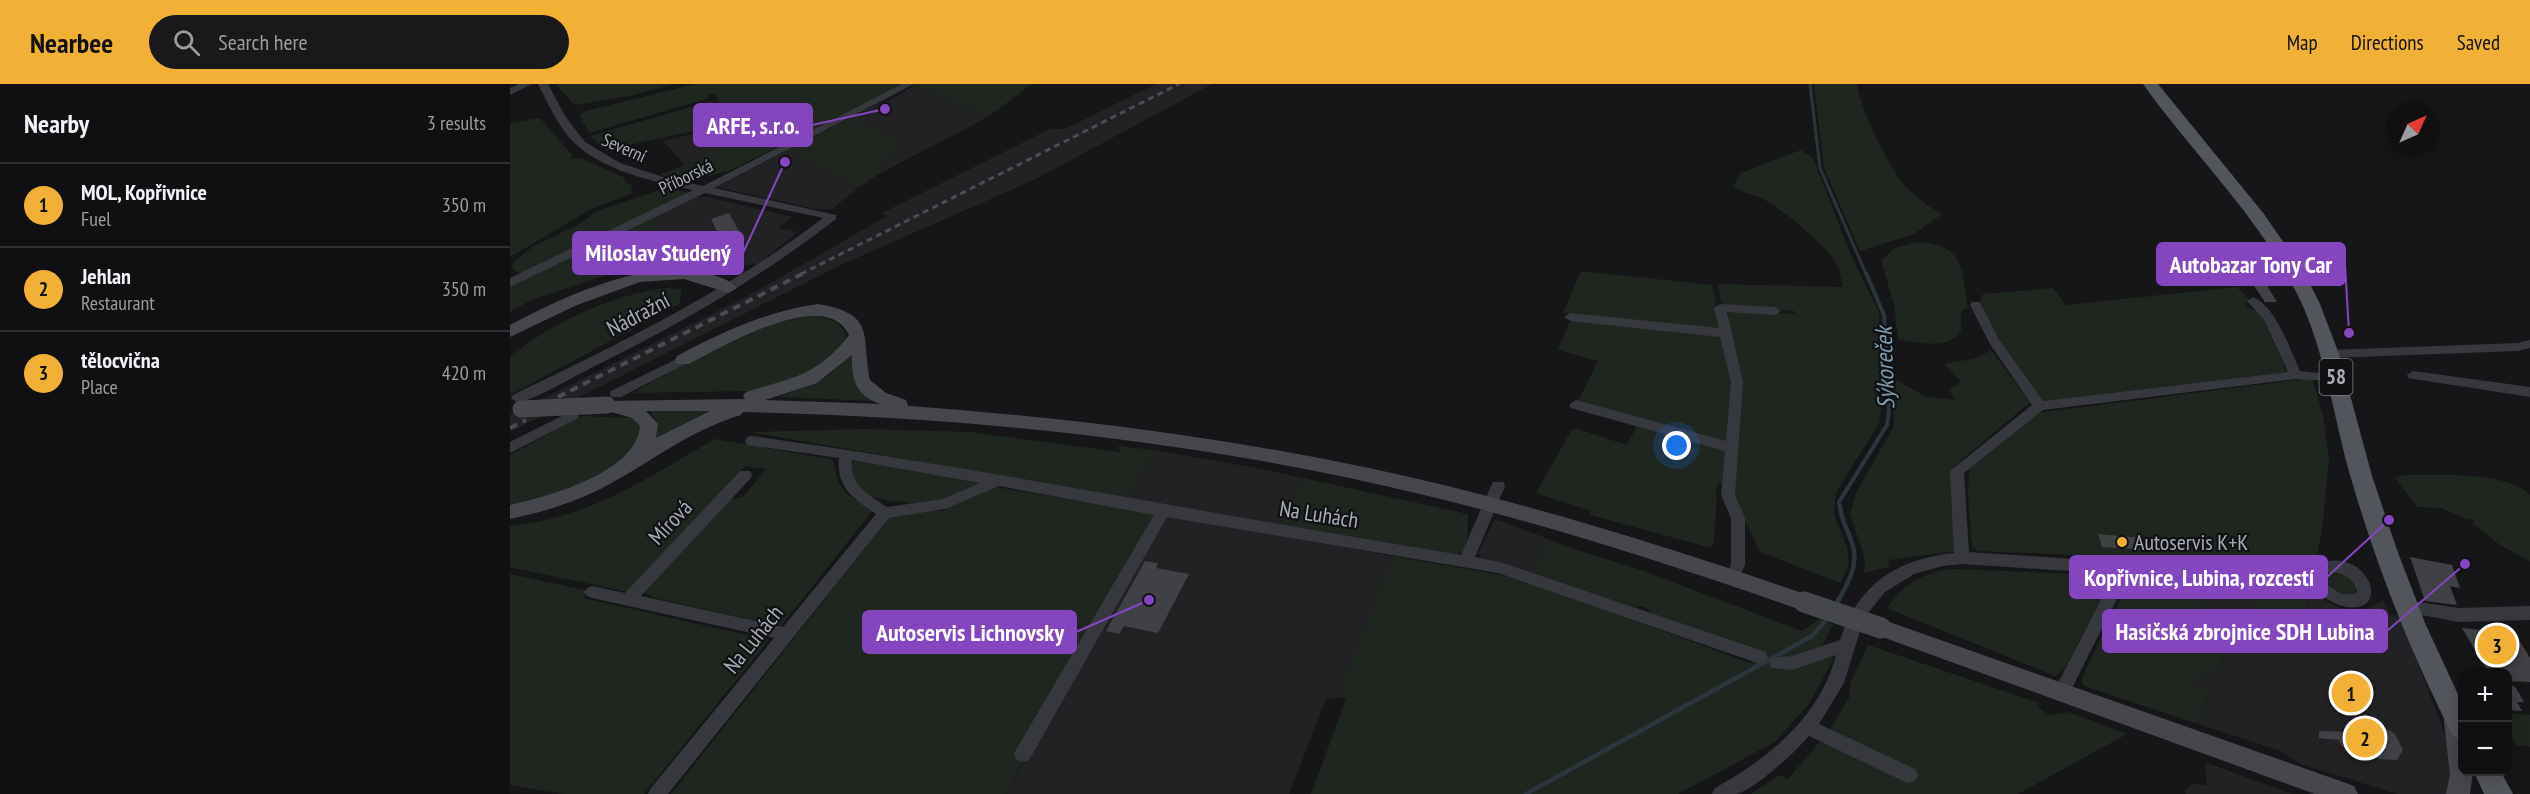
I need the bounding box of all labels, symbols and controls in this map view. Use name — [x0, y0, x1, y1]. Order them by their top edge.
search box — [149, 15, 569, 69]
text: Nearbee — [30, 24, 113, 61]
icon: search — [170, 26, 203, 59]
text: Search here — [218, 28, 308, 56]
text: Map — [2287, 29, 2318, 56]
text: Directions — [2351, 29, 2424, 56]
text: Saved — [2457, 29, 2500, 56]
north arrow — [2386, 102, 2440, 156]
callout: ARFE, s.r.o. — [694, 104, 812, 146]
text: Nearby — [24, 107, 89, 140]
text: 3 results — [427, 110, 486, 136]
text: ARFE, s.r.o. — [705, 110, 800, 141]
street label: Severní — [599, 128, 650, 167]
street label: Příborská — [655, 154, 717, 200]
text: MOL, Kopřivnice — [81, 178, 207, 206]
text: 1 — [39, 192, 48, 218]
text: 350 m — [442, 192, 486, 218]
text: Fuel — [81, 206, 111, 232]
callout: Miloslav Studený — [573, 232, 743, 274]
text: Miloslav Studený — [585, 237, 731, 268]
callout: Autobazar Tony Car — [2157, 243, 2345, 285]
text: Autobazar Tony Car — [2169, 249, 2333, 280]
text: Jehlan — [81, 262, 131, 290]
text: 2 — [39, 276, 48, 302]
text: 350 m — [442, 276, 486, 302]
street label: Nádražní — [602, 286, 675, 342]
text: Restaurant — [81, 290, 155, 316]
water label: Sýkoreček — [1867, 324, 1901, 410]
text: tělocvična — [81, 346, 160, 374]
road number: 58 — [2320, 359, 2352, 395]
text: 3 — [39, 360, 48, 386]
text: 420 m — [442, 360, 486, 386]
text: Place — [81, 374, 118, 400]
your location — [1662, 431, 1691, 460]
street label: Mírová — [642, 494, 698, 550]
street label: Na Luhách — [1277, 494, 1361, 534]
place label: Autoservis K+K — [2134, 528, 2248, 556]
marker: Autoservis K+K — [2115, 535, 2129, 549]
callout: Kopřivnice, Lubina, rozcestí — [2070, 556, 2327, 598]
text: Kopřivnice, Lubina, rozcestí — [2084, 562, 2315, 593]
street label: Na Luhách — [717, 599, 789, 679]
callout: Hasičská zbrojnice SDH Lubina — [2103, 610, 2387, 652]
callout: Autoservis Lichnovsky — [863, 611, 1076, 653]
text: Hasičská zbrojnice SDH Lubina — [2115, 616, 2375, 647]
text: Autoservis Lichnovsky — [875, 617, 1065, 648]
pin: 3 — [2478, 622, 2516, 668]
map controls — [2458, 668, 2512, 776]
button: + — [2458, 668, 2512, 722]
pin: 1 — [2332, 670, 2370, 716]
pin: 2 — [2346, 716, 2384, 760]
button: − — [2458, 722, 2512, 776]

